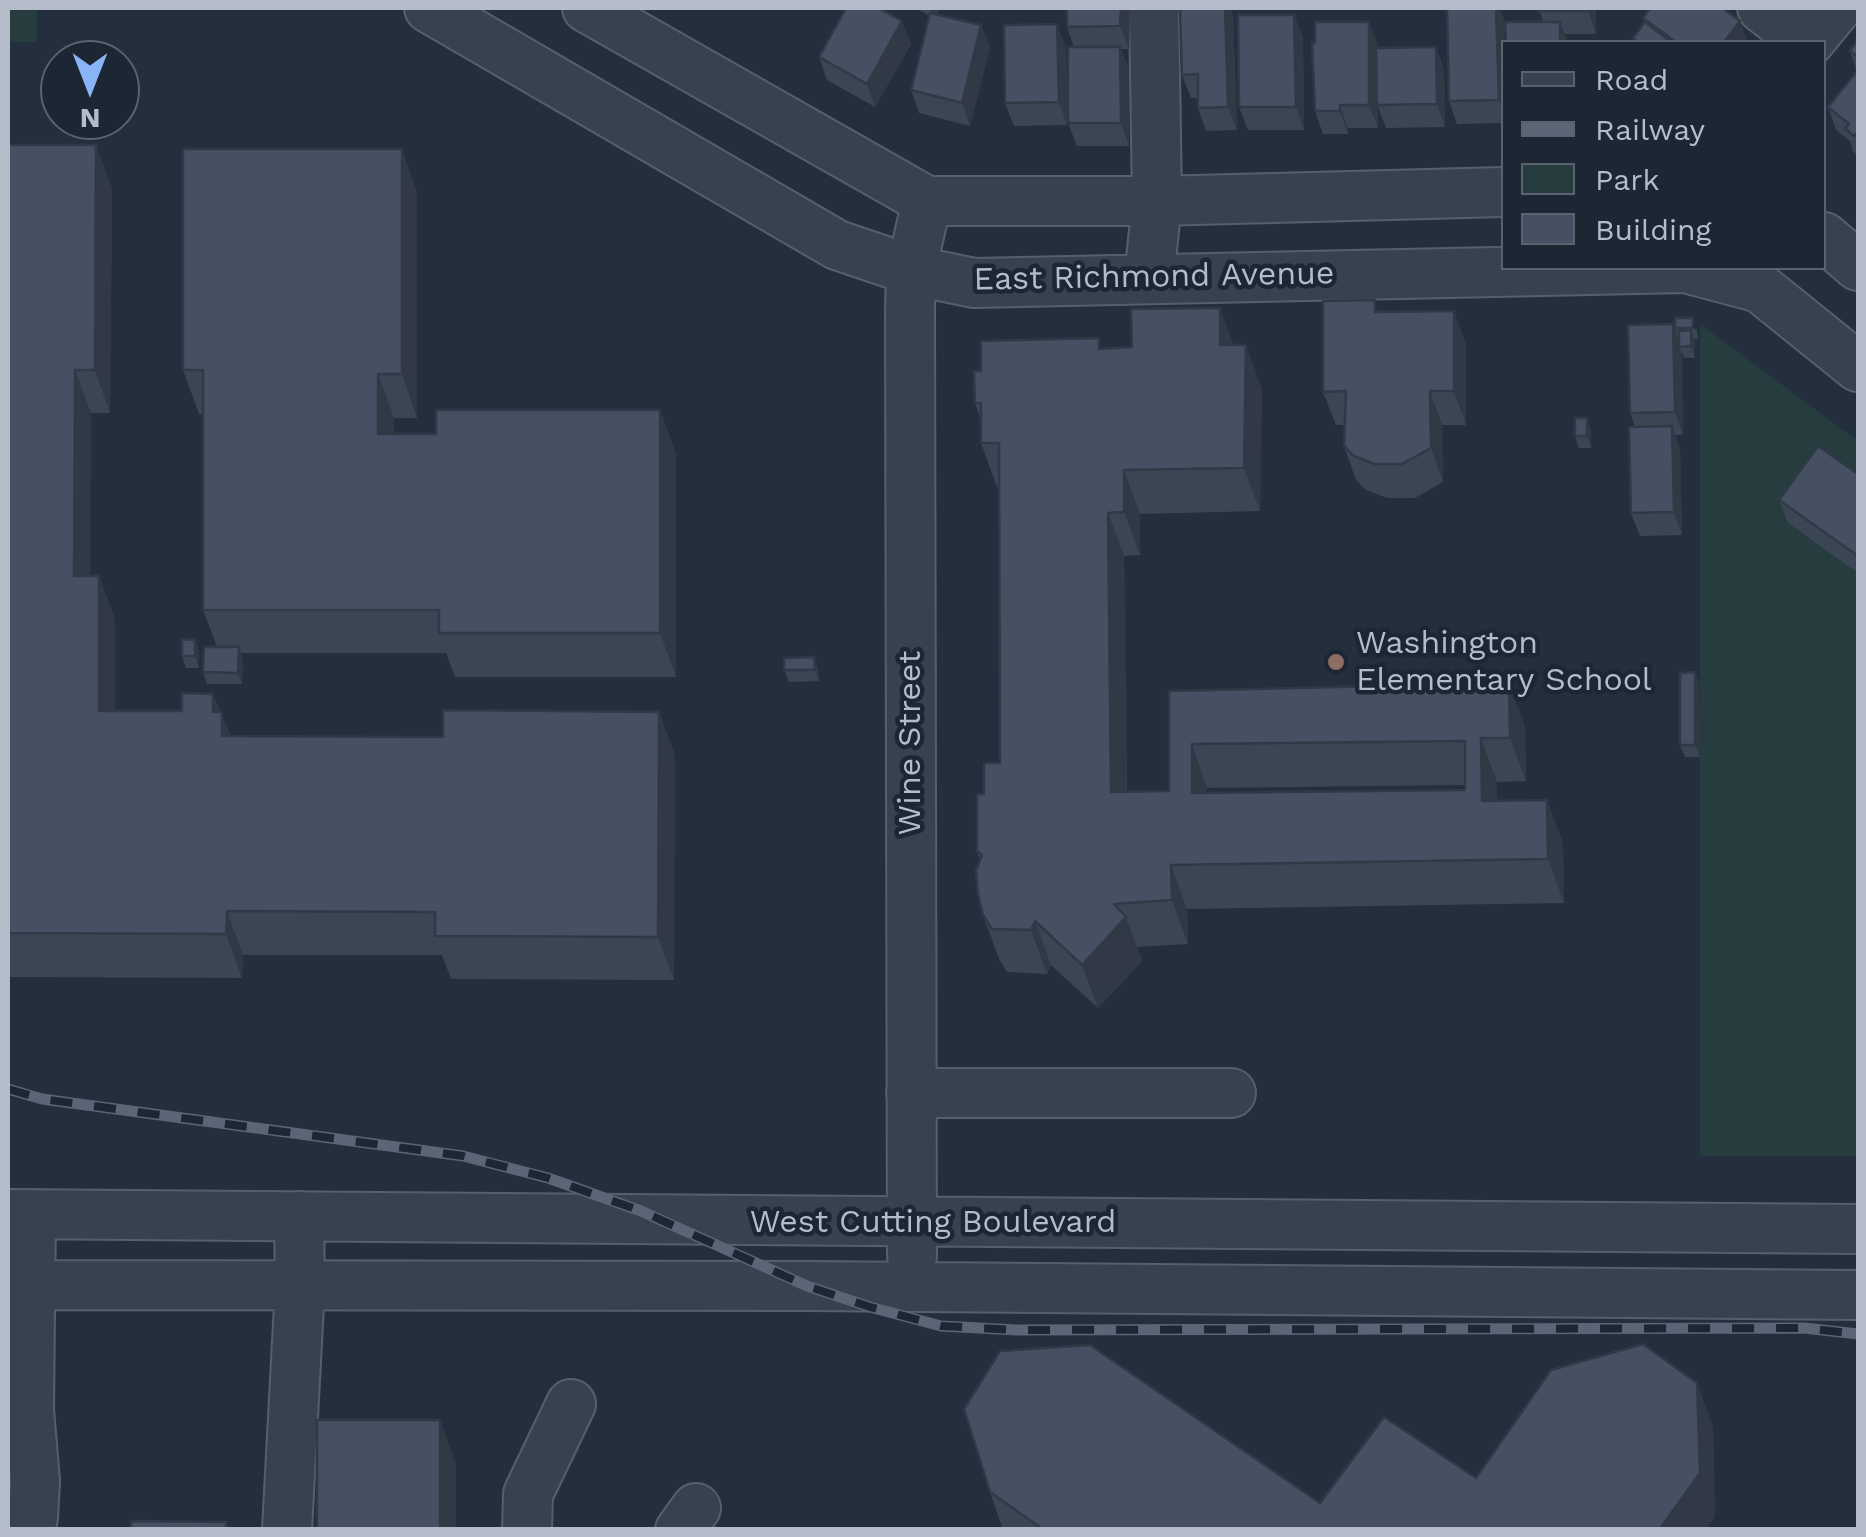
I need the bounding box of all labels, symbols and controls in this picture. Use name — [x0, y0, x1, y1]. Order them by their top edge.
north arrow — [40, 40, 140, 140]
legend — [1501, 40, 1826, 270]
text: Road — [1595, 62, 1668, 97]
text: N — [80, 102, 100, 135]
text: Railway — [1595, 112, 1705, 147]
text: Park — [1595, 162, 1660, 197]
text: Building — [1595, 212, 1712, 247]
street label: East Richmond Avenue — [973, 255, 1335, 299]
place label: Washington Elementary School — [1356, 625, 1652, 700]
street label: Wine Street — [892, 651, 930, 835]
marker: Washington Elementary School — [1325, 651, 1347, 673]
street label: West Cutting Boulevard — [750, 1204, 1116, 1242]

